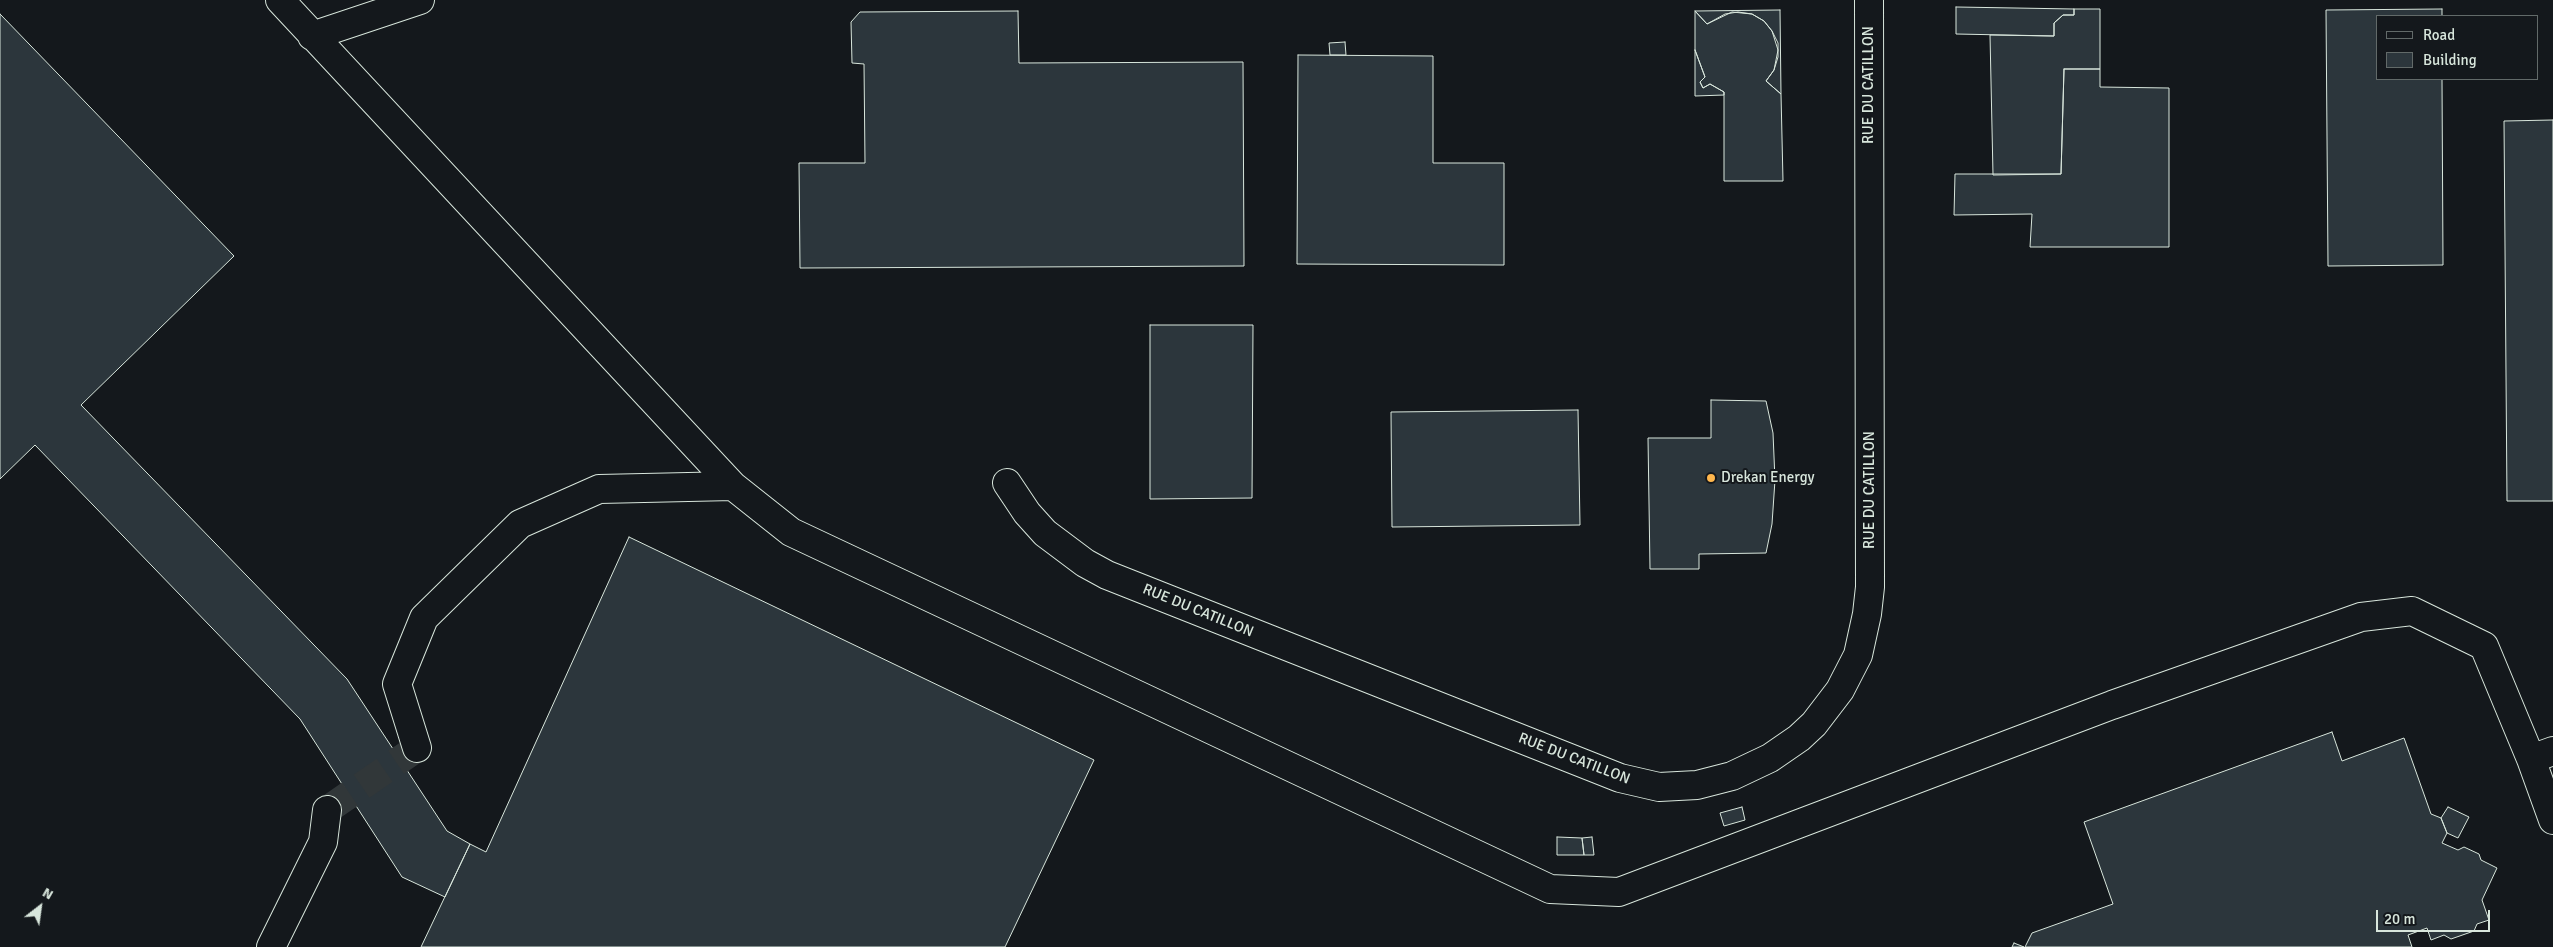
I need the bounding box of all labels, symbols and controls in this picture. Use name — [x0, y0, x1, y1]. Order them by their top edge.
legend — [2376, 15, 2538, 80]
street label: RUE DU CATILLON — [1860, 26, 1878, 144]
text: Road — [2423, 26, 2455, 44]
text: Building — [2423, 51, 2477, 69]
street label: RUE DU CATILLON — [1861, 431, 1879, 549]
place label: Drekan Energy — [1721, 469, 1815, 487]
marker: Drekan Energy — [1705, 472, 1717, 484]
street label: RUE DU CATILLON — [1140, 581, 1256, 641]
street label: RUE DU CATILLON — [1516, 729, 1632, 789]
north arrow — [15, 882, 65, 932]
text: N — [39, 884, 56, 903]
scale bar — [2378, 900, 2492, 932]
text: 20 m — [2384, 910, 2415, 928]

